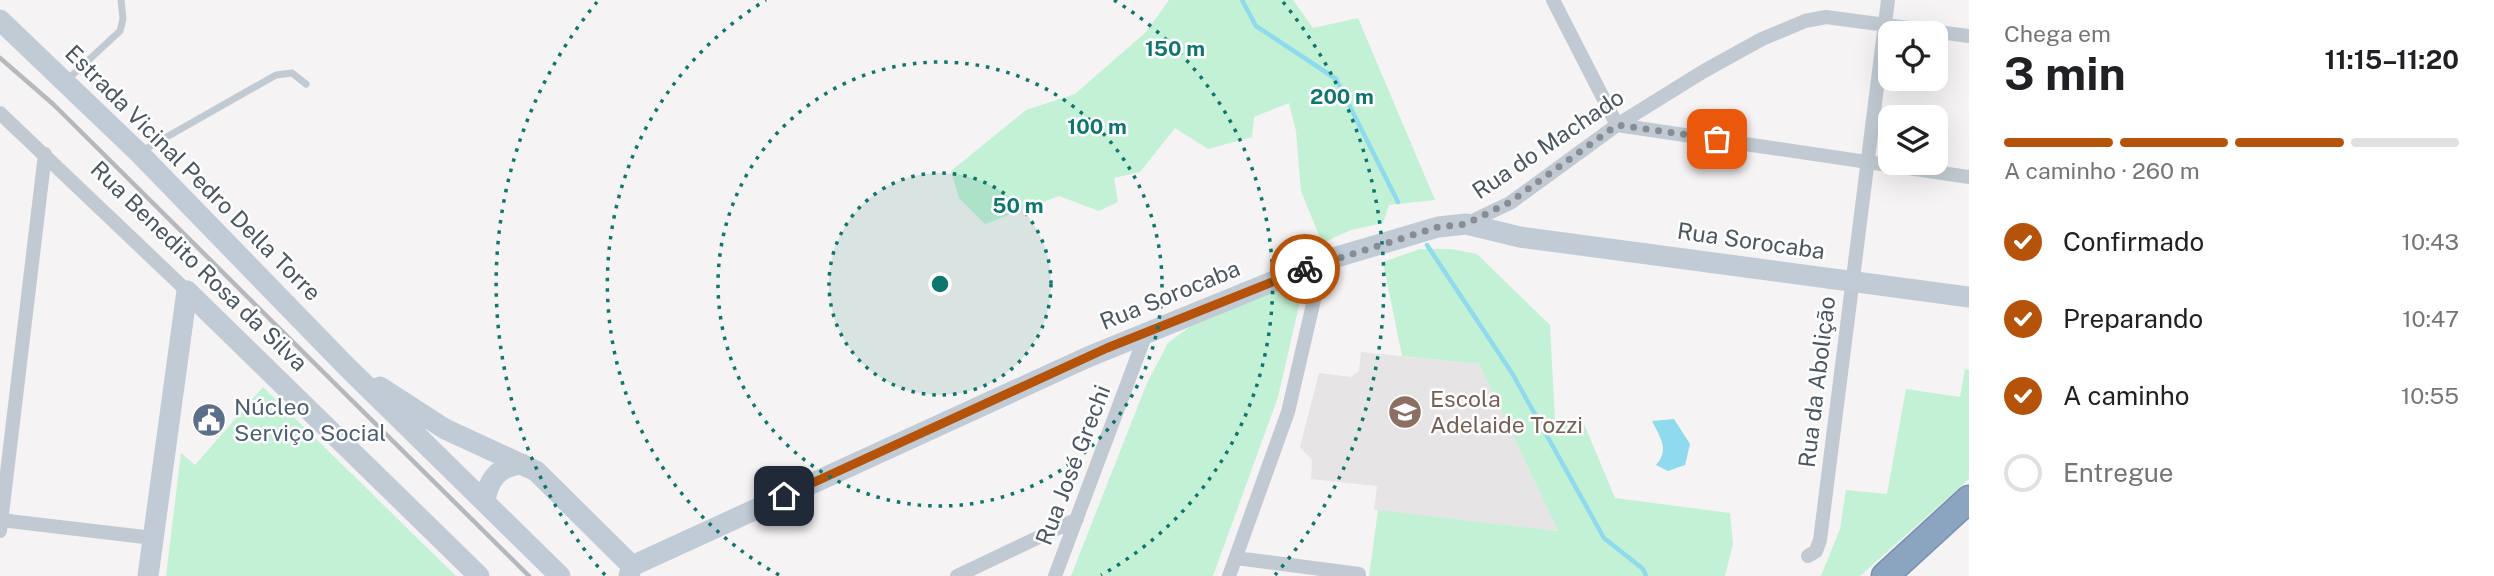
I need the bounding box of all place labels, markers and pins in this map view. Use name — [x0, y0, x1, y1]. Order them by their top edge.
pin — [1687, 109, 1747, 169]
centre of rings — [928, 272, 952, 296]
place label: Escola Adelaide Tozzi — [1430, 385, 1583, 438]
place label: Núcleo Serviço Social — [234, 393, 386, 446]
school or university icon: Escola Adelaide Tozzi — [1386, 393, 1424, 431]
public building icon: Núcleo Serviço Social — [190, 401, 228, 439]
pin — [754, 466, 814, 526]

